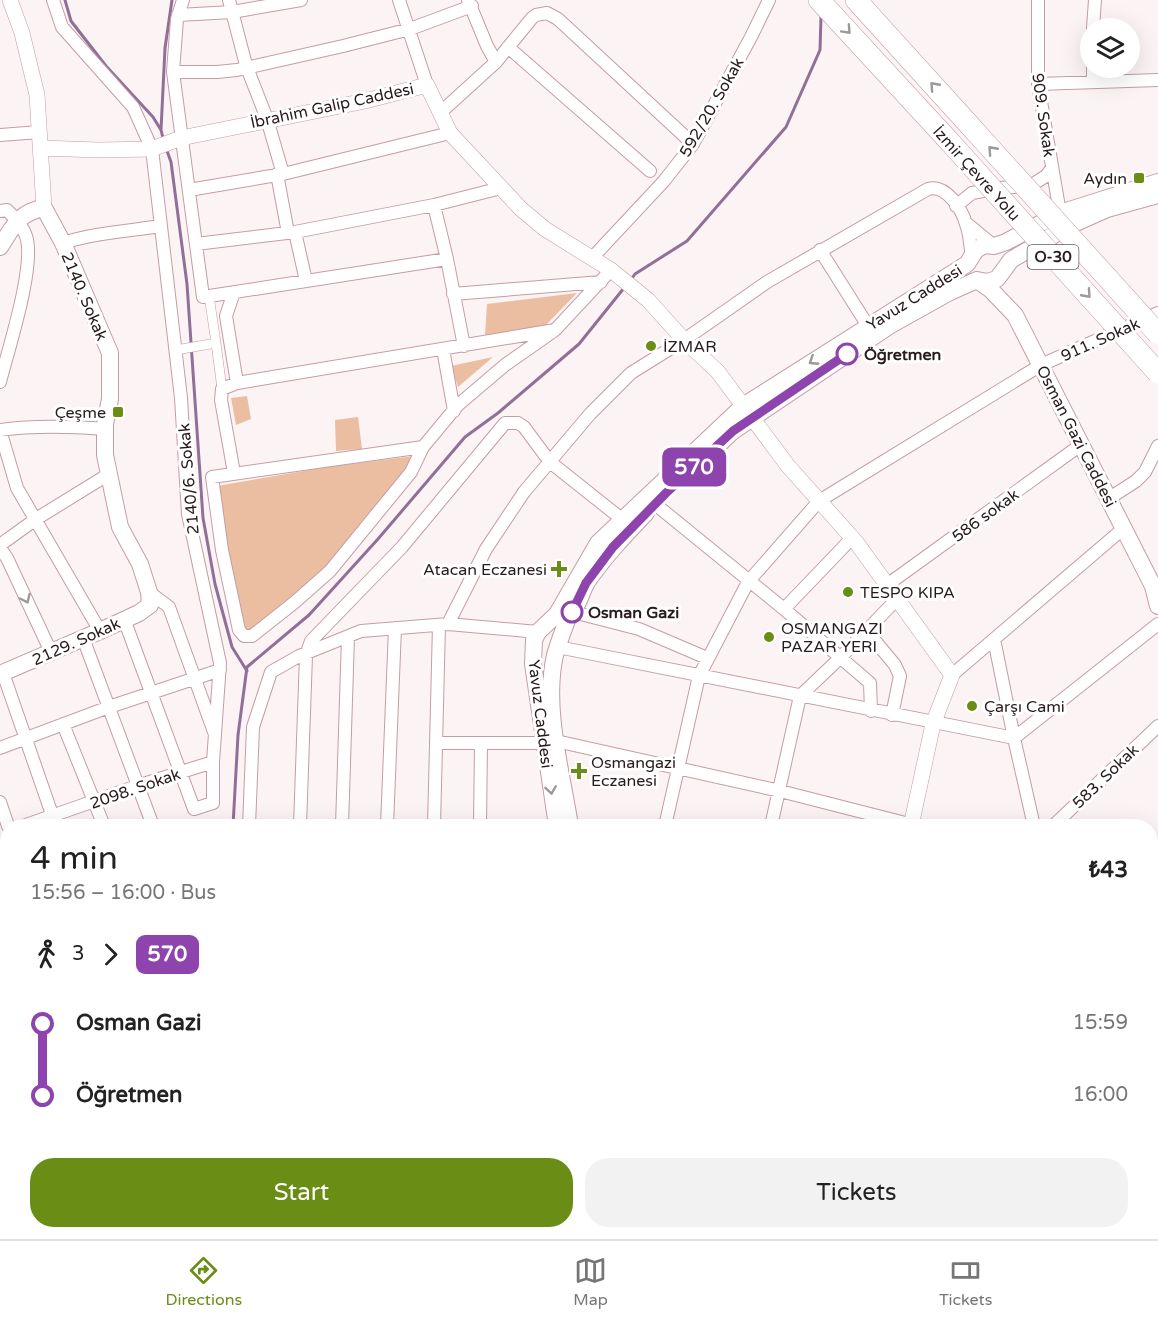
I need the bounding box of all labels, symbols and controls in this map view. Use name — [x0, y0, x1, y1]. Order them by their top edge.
map controls — [1080, 18, 1140, 78]
button: layers — [1080, 18, 1140, 78]
one-way arrow — [839, 23, 850, 34]
street label: 592/20. Sokak — [675, 54, 749, 161]
street label: 909. Sokak — [1027, 72, 1059, 159]
street label: İbrahim Galip Caddesi — [249, 79, 416, 133]
one-way arrow — [930, 82, 941, 93]
street label: İzmir Çevre Yolu — [928, 122, 1024, 225]
one-way arrow — [988, 147, 999, 157]
place label: Aydın — [1083, 169, 1127, 189]
marker: Aydın — [1132, 171, 1146, 185]
road number: O-30 — [1028, 245, 1078, 269]
street label: 2140. Sokak — [56, 249, 112, 344]
street label: Yavuz Caddesi — [863, 260, 966, 335]
one-way arrow — [1080, 287, 1091, 298]
street label: 911. Sokak — [1058, 314, 1143, 366]
place label: İZMAR — [663, 337, 717, 357]
marker: İZMAR — [644, 339, 658, 353]
marker: Öğretmen — [836, 343, 858, 365]
place label: Öğretmen — [864, 345, 941, 365]
one-way arrow — [809, 353, 819, 365]
street label: Osman Gazi Caddesi — [1032, 362, 1121, 511]
place label: Çeşme — [55, 403, 106, 423]
marker: Çeşme — [111, 405, 125, 419]
street label: 2140/6. Sokak — [174, 422, 204, 535]
line badge: 570 — [660, 448, 728, 486]
text: 570 — [674, 455, 714, 480]
street label: 586 sokak — [948, 485, 1023, 547]
place label: Atacan Eczanesi — [423, 560, 547, 580]
marker: Atacan Eczanesi — [552, 562, 566, 576]
place label: TESPO KIPA — [860, 583, 955, 603]
marker: TESPO KIPA — [841, 585, 855, 599]
one-way arrow — [19, 593, 31, 604]
marker: Osman Gazi — [561, 601, 583, 623]
place label: Osman Gazi — [588, 603, 679, 623]
street label: 2129. Sokak — [29, 613, 124, 670]
place label: OSMANGAZI PAZAR YERI — [781, 619, 883, 657]
marker: OSMANGAZI PAZAR YERI — [762, 630, 776, 644]
street label: Yavuz Caddesi — [523, 659, 557, 770]
place label: Çarşı Cami — [984, 697, 1065, 717]
marker: Çarşı Cami — [965, 699, 979, 713]
street label: 583. Sokak — [1068, 740, 1143, 813]
place label: Osmangazi Eczanesi — [591, 753, 676, 791]
street label: 2098. Sokak — [87, 764, 183, 814]
marker: Osmangazi Eczanesi — [572, 764, 586, 778]
one-way arrow — [545, 786, 557, 795]
text: 4 min — [30, 839, 118, 878]
text: ₺43 — [1089, 857, 1128, 883]
text: 15:56 – 16:00 · Bus — [30, 881, 216, 905]
icon: walk — [30, 938, 63, 971]
icon: forward — [94, 938, 127, 971]
text: 3 — [72, 942, 85, 966]
text: 570 — [148, 942, 187, 967]
text: Osman Gazi — [76, 1010, 201, 1036]
text: 15:59 — [1073, 1011, 1128, 1035]
text: Öğretmen — [76, 1082, 182, 1108]
text: 16:00 — [1073, 1083, 1128, 1107]
button: Start — [30, 1158, 573, 1227]
button: Tickets — [585, 1158, 1128, 1227]
tab: Directions — [166, 1254, 242, 1310]
tab: Map — [573, 1254, 608, 1310]
tab: Tickets — [939, 1254, 992, 1310]

